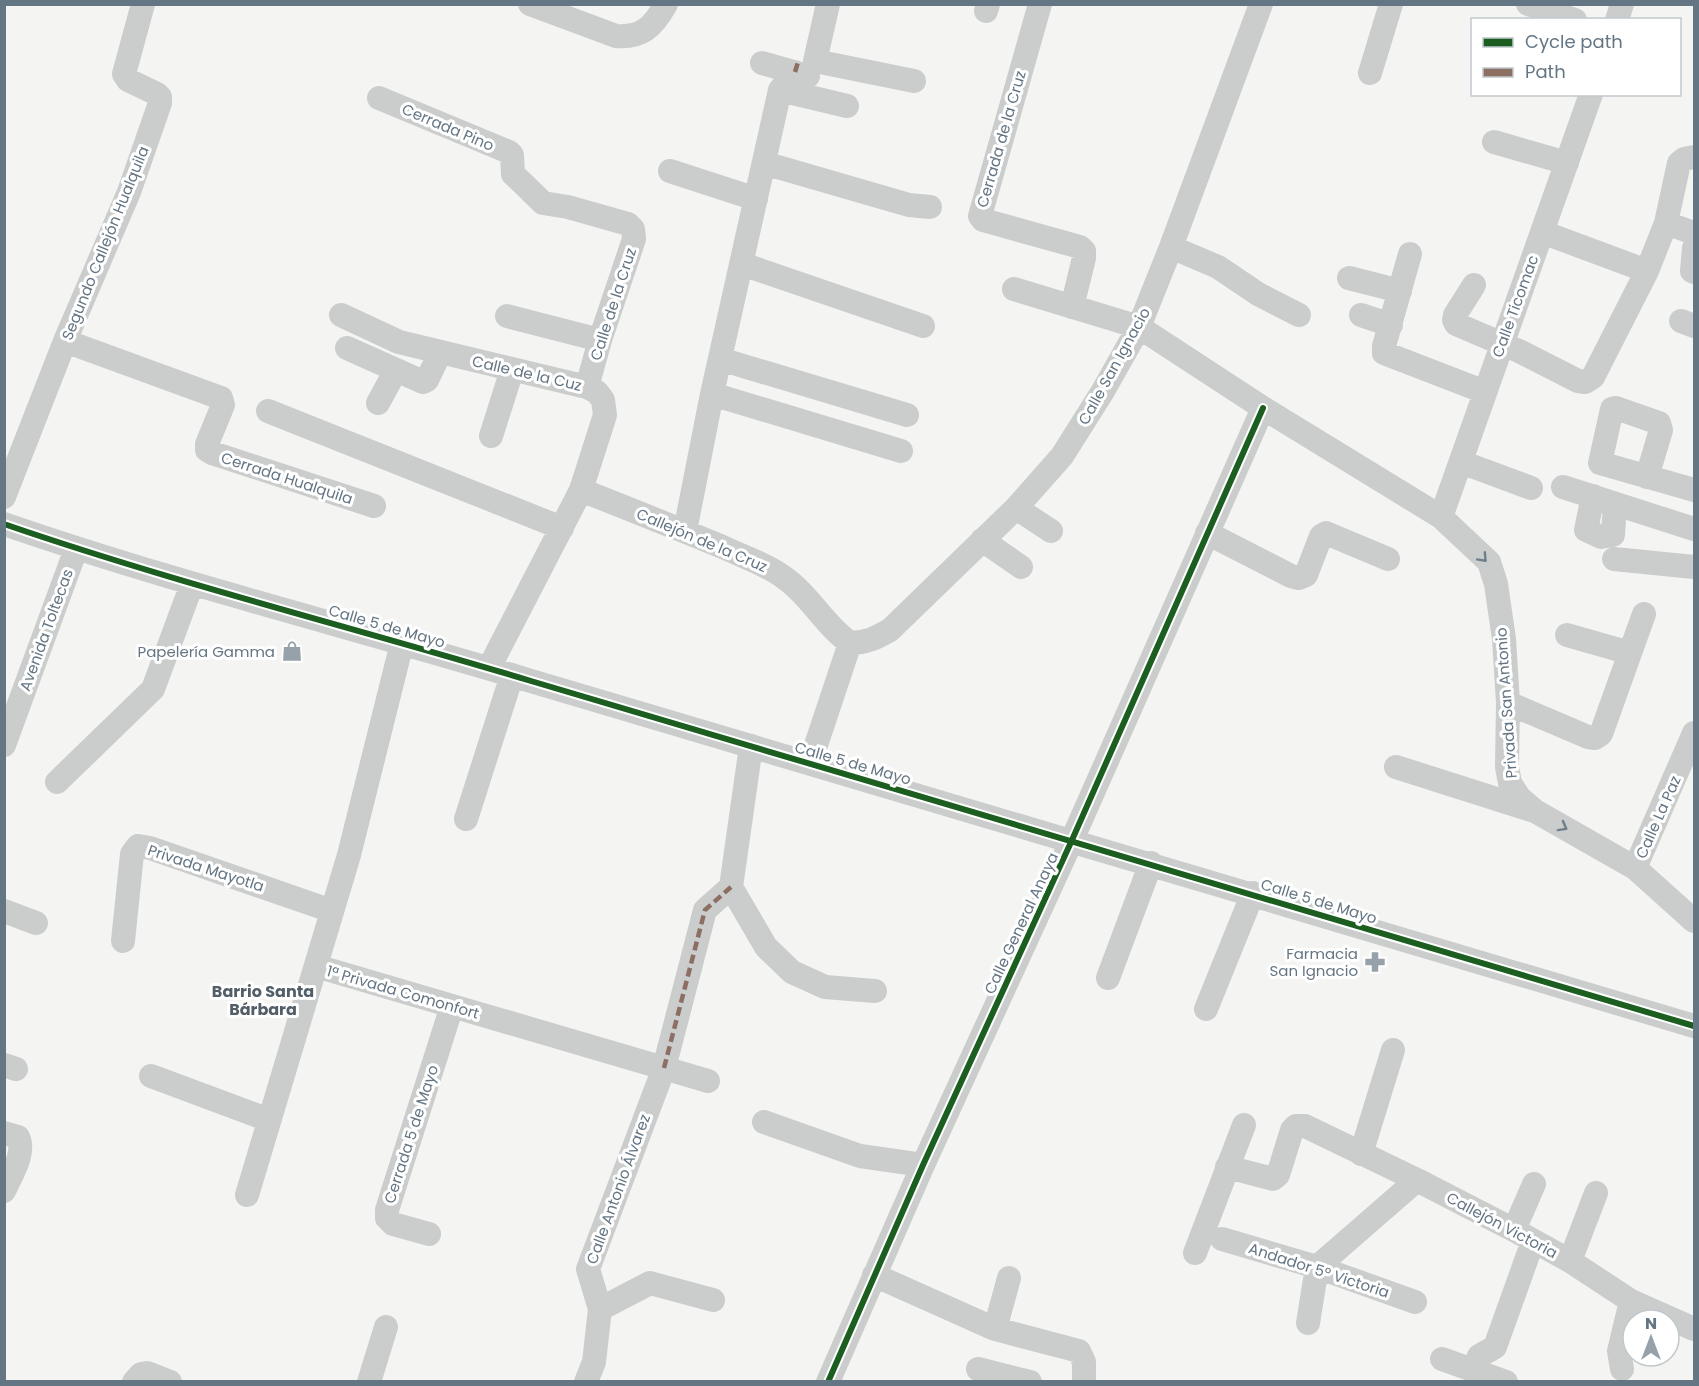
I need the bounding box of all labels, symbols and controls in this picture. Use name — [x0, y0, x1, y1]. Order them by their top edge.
legend — [1471, 18, 1681, 96]
text: Cycle path — [1525, 29, 1623, 54]
text: Path — [1525, 59, 1566, 84]
street label: Cerrada de la Cruz — [971, 68, 1031, 210]
street label: Cerrada Pino — [399, 98, 497, 156]
street label: Segundo Callejón Hualquila — [56, 143, 154, 343]
street label: Calle de la Cruz — [585, 245, 641, 363]
street label: Calle Ticomac — [1487, 252, 1543, 360]
street label: Calle San Ignacio — [1073, 304, 1155, 428]
street label: Calle de la Cuz — [470, 350, 584, 396]
street label: Cerrada Hualquila — [218, 447, 356, 509]
street label: Callejón de la Cruz — [633, 503, 771, 577]
one-way arrow — [1476, 551, 1487, 561]
street label: Avenida Toltecas — [14, 566, 78, 694]
street label: Calle 5 de Mayo — [326, 599, 448, 653]
street label: Privada San Antonio — [1490, 627, 1522, 779]
shop icon: Papelería Gamma — [280, 639, 304, 663]
place label: Papelería Gamma — [137, 641, 275, 662]
street label: Calle 5 de Mayo — [792, 736, 914, 790]
street label: Calle La Paz — [1630, 772, 1686, 862]
one-way arrow — [1556, 820, 1567, 831]
street label: Privada Mayotla — [145, 839, 267, 897]
street label: Calle General Anaya — [979, 849, 1063, 997]
street label: Calle 5 de Mayo — [1258, 873, 1380, 929]
place label: Farmacia San Ignacio — [1269, 943, 1358, 981]
pharmacy icon: Farmacia San Ignacio — [1363, 950, 1387, 974]
street label: 1ª Privada Comonfort — [324, 960, 482, 1024]
district label: Barrio Santa Bárbara — [212, 980, 314, 1021]
street label: Cerrada 5 de Mayo — [379, 1062, 443, 1206]
street label: Calle Antonio Álvarez — [581, 1111, 655, 1267]
street label: Callejón Victoria — [1443, 1187, 1561, 1263]
street label: Andador 5º Victoria — [1246, 1237, 1392, 1303]
north arrow — [1621, 1308, 1681, 1368]
text: N — [1645, 1312, 1657, 1335]

